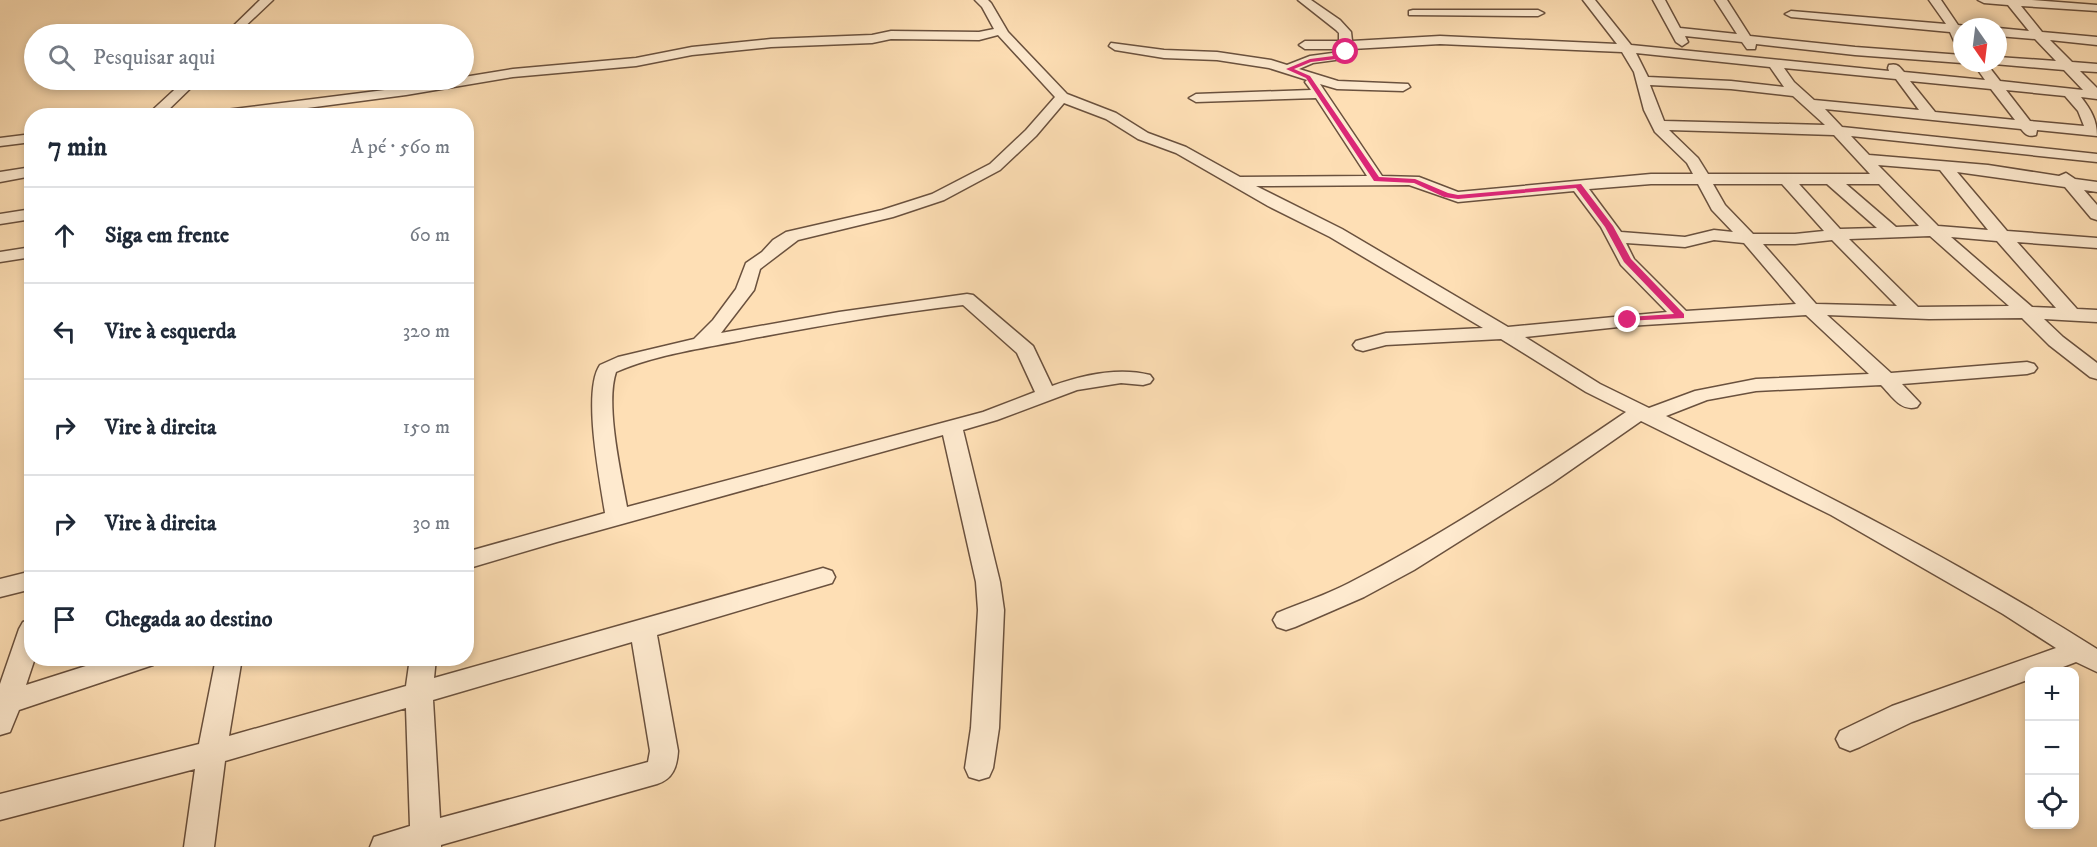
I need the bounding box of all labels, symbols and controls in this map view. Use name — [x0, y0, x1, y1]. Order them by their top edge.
north arrow — [1953, 18, 2007, 72]
search box — [24, 24, 474, 90]
route start — [1332, 38, 1358, 64]
icon: search — [45, 41, 78, 74]
text: Pesquisar aqui — [93, 44, 215, 71]
text: 7 min — [48, 131, 107, 164]
text: A pé · 560 m — [351, 135, 450, 160]
icon: ahead — [48, 219, 81, 252]
text: Siga em frente — [105, 222, 229, 249]
text: 60 m — [410, 223, 450, 248]
route end — [1614, 306, 1640, 332]
icon: left — [48, 315, 81, 348]
text: Vire à esquerda — [105, 318, 236, 345]
text: 320 m — [403, 319, 450, 344]
icon: right — [48, 411, 81, 444]
text: Vire à direita — [105, 414, 216, 441]
text: 150 m — [403, 415, 450, 440]
icon: right — [48, 507, 81, 540]
text: Vire à direita — [105, 510, 216, 537]
text: 30 m — [412, 511, 450, 536]
icon: arrive — [48, 603, 81, 636]
text: Chegada ao destino — [105, 606, 272, 633]
map controls — [2025, 667, 2079, 829]
button: + — [2025, 667, 2079, 721]
button: − — [2025, 721, 2079, 775]
button: locate — [2025, 775, 2079, 829]

